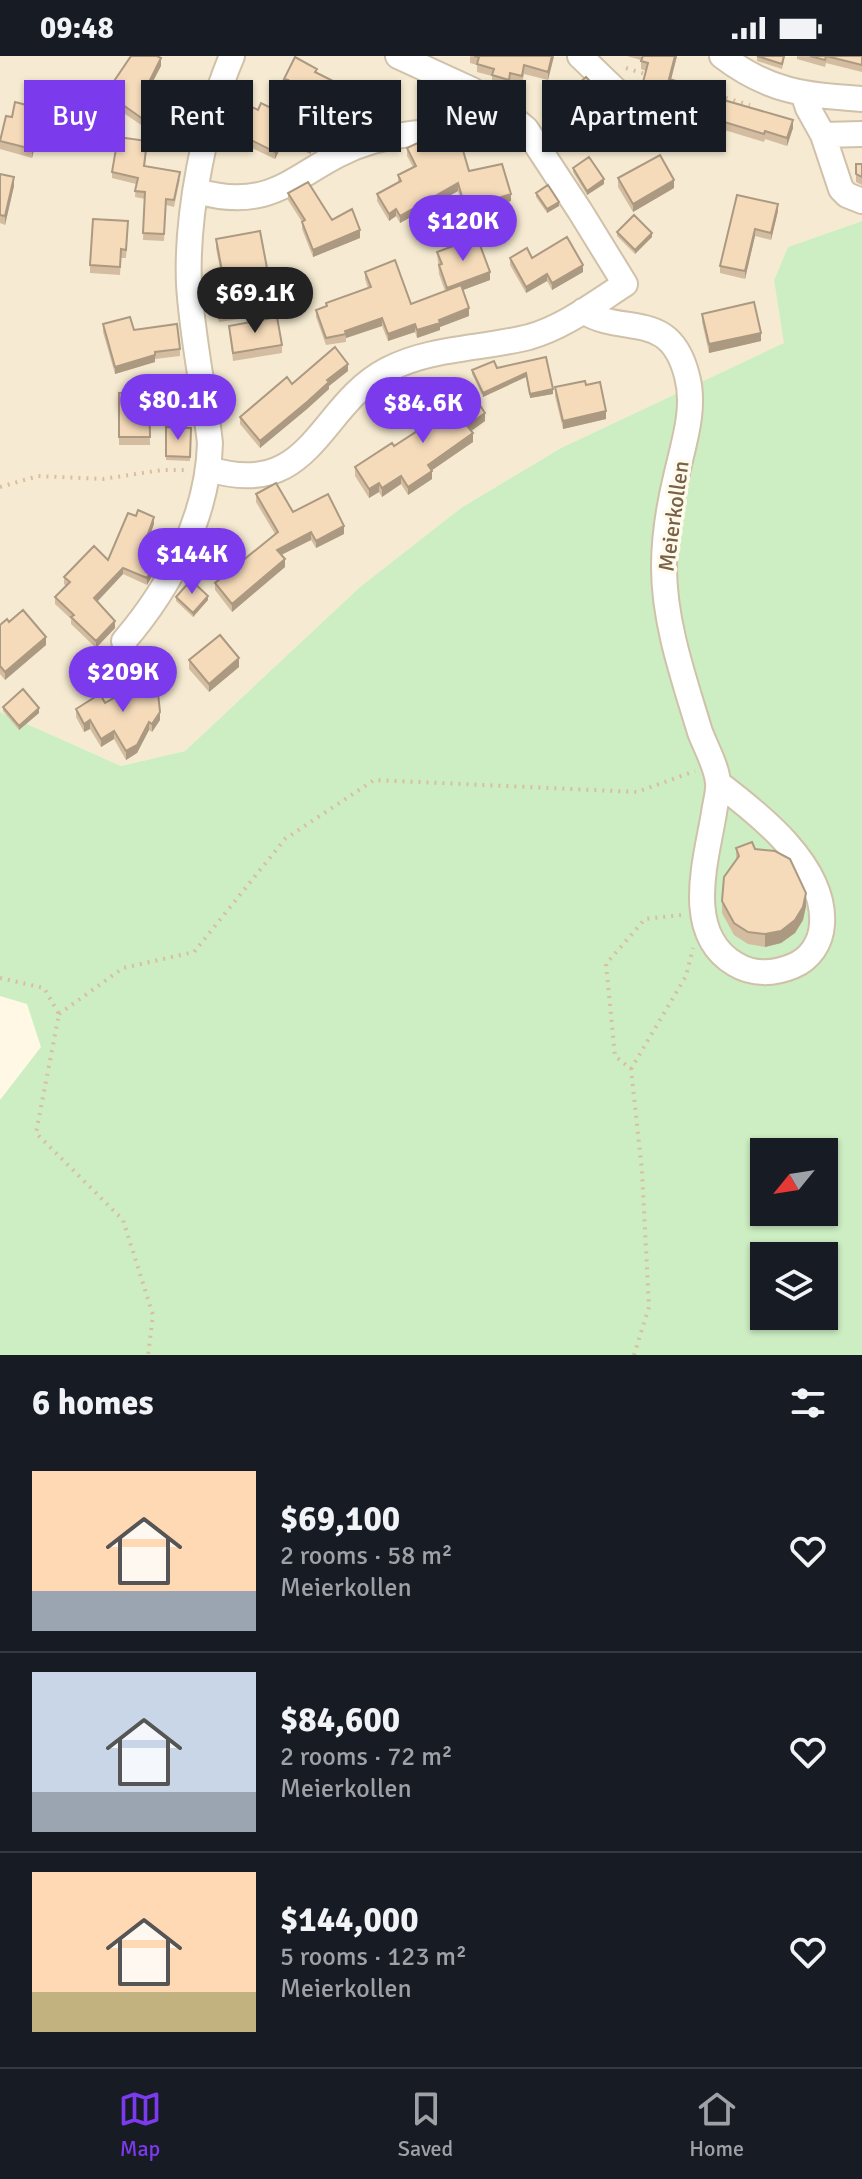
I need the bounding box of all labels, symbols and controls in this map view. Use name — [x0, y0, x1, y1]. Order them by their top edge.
text: 09:48 — [40, 10, 114, 47]
chip: Buy — [24, 80, 125, 152]
chip: Rent — [141, 80, 253, 152]
chip: Filters — [269, 80, 401, 152]
chip: New — [417, 80, 526, 152]
chip: Apartment — [542, 80, 726, 152]
pin: $120K — [407, 195, 519, 263]
text: $120K — [427, 205, 499, 237]
pin: $69.1K — [190, 267, 320, 335]
text: $69.1K — [215, 277, 295, 309]
pin: $80.1K — [113, 374, 243, 442]
pin: $84.6K — [358, 377, 488, 445]
text: $80.1K — [138, 384, 218, 416]
text: $84.6K — [383, 387, 463, 419]
street label: Meierkollen — [652, 459, 695, 573]
pin: $144K — [136, 528, 248, 596]
text: $144K — [156, 538, 228, 570]
pin: $209K — [67, 646, 179, 714]
text: $209K — [87, 656, 159, 688]
north arrow — [750, 1138, 838, 1226]
map controls — [750, 1138, 838, 1330]
button: layers — [750, 1242, 838, 1330]
icon: filters — [786, 1381, 830, 1425]
text: 6 homes — [32, 1382, 153, 1424]
text: $69,100 — [280, 1498, 400, 1540]
icon: home — [96, 1503, 192, 1599]
icon: heart — [786, 1529, 830, 1573]
text: 2 rooms · 58 m² — [280, 1540, 453, 1572]
text: Meierkollen — [280, 1572, 412, 1604]
text: $84,600 — [280, 1699, 400, 1741]
icon: home — [96, 1704, 192, 1800]
icon: heart — [786, 1730, 830, 1774]
text: 2 rooms · 72 m² — [280, 1741, 453, 1773]
text: Meierkollen — [280, 1773, 412, 1805]
text: $144,000 — [280, 1899, 419, 1941]
icon: home — [96, 1904, 192, 2000]
icon: heart — [786, 1930, 830, 1974]
text: 5 rooms · 123 m² — [280, 1941, 467, 1973]
text: Meierkollen — [280, 1973, 412, 2005]
tab: Map — [118, 2087, 162, 2162]
tab: Saved — [398, 2087, 453, 2162]
tab: Home — [689, 2087, 744, 2162]

